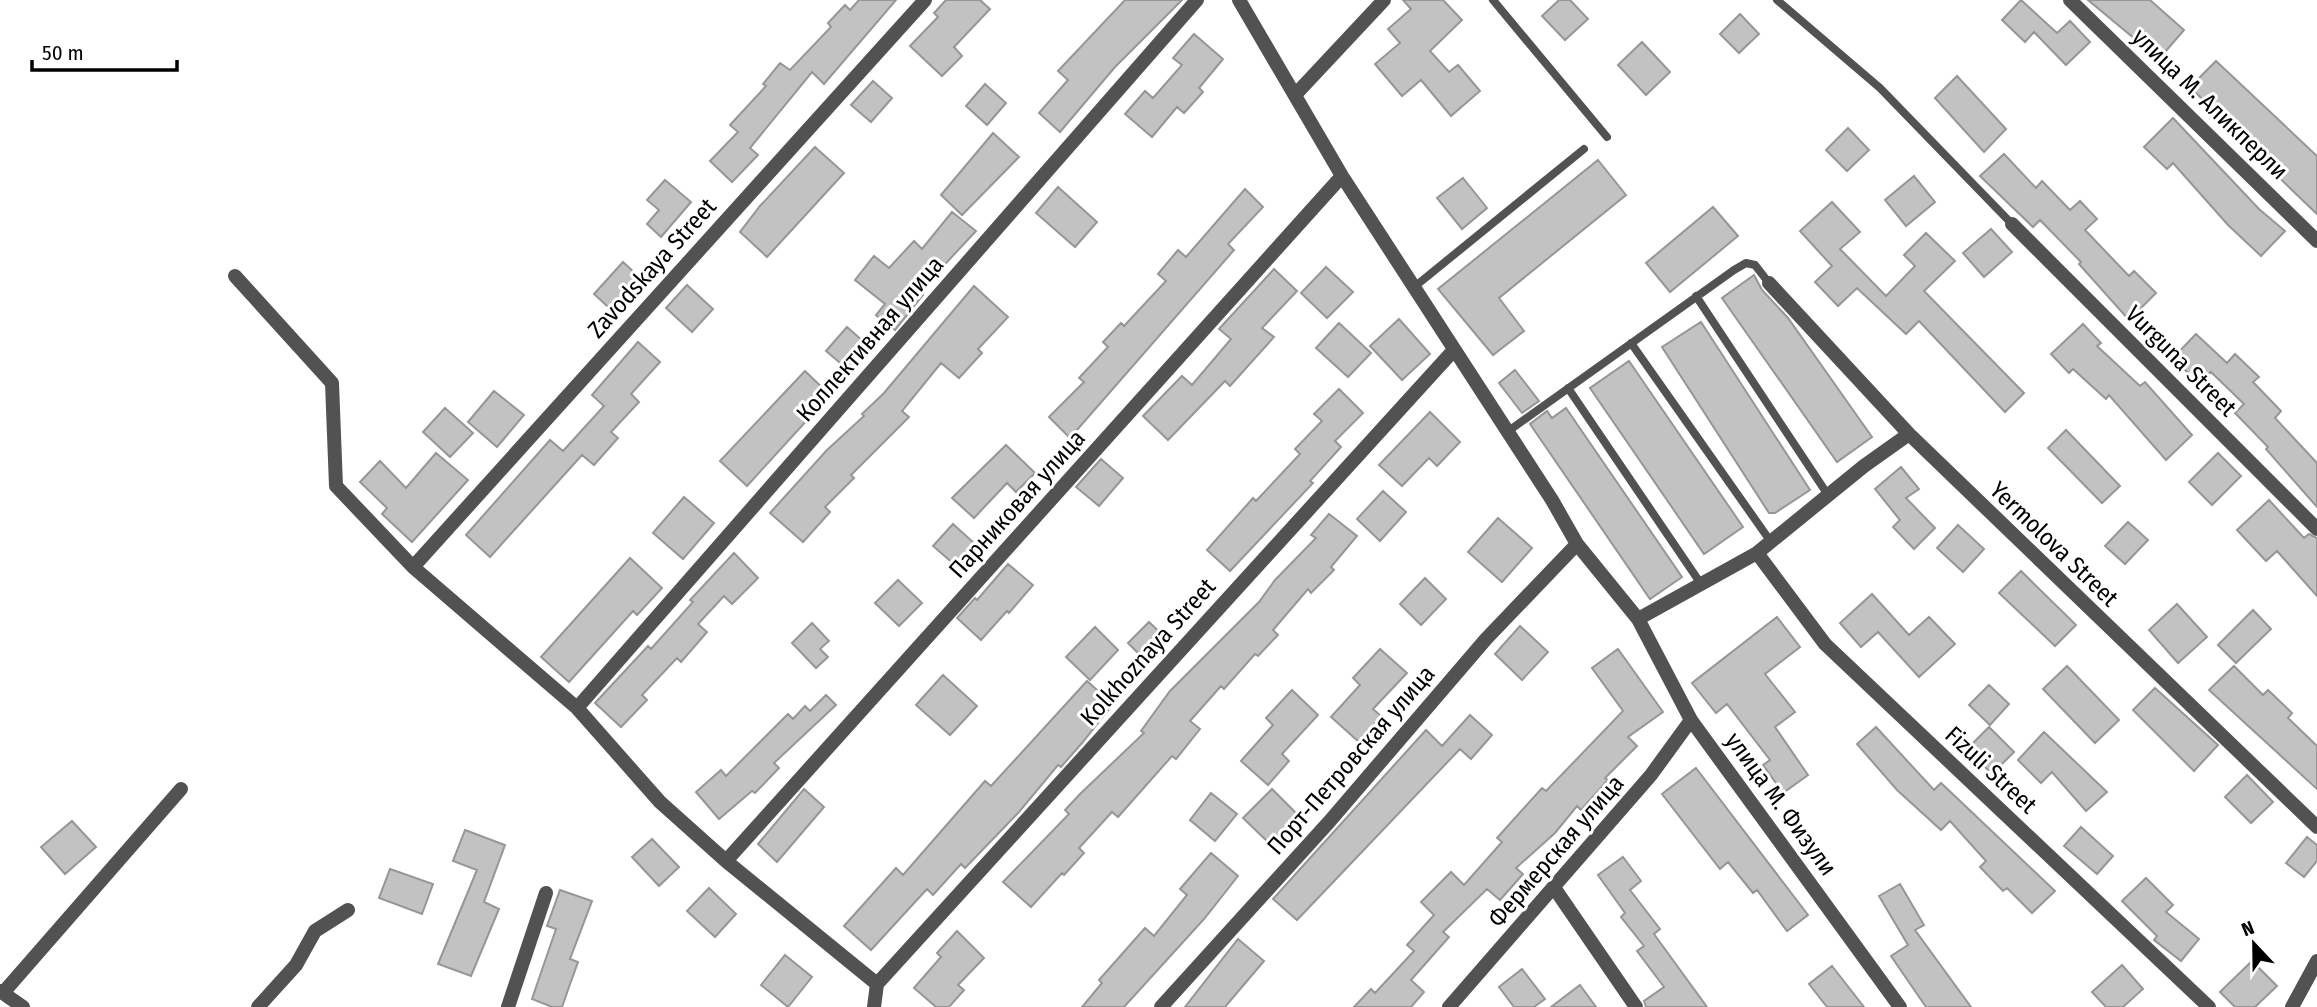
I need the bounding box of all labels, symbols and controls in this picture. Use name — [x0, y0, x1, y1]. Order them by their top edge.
street label: улица М. Аликперли — [2127, 23, 2293, 185]
scale bar — [32, 28, 177, 72]
text: 50 m — [42, 40, 84, 66]
street label: Zavodskaya Street — [582, 192, 722, 343]
street label: Коллективная улица — [791, 251, 949, 427]
street label: Vurguna Street — [2120, 300, 2242, 422]
street label: Парниковая улица — [943, 424, 1091, 584]
street label: Yermolova Street — [1984, 476, 2124, 612]
street label: Kolkhoznaya Street — [1075, 573, 1221, 731]
street label: Порт-Петровская улица — [1261, 660, 1441, 860]
street label: Fizuli Street — [1940, 721, 2043, 819]
street label: улица М. Физули — [1720, 727, 1842, 881]
street label: Фермерская улица — [1482, 769, 1630, 933]
north arrow — [2219, 909, 2289, 979]
text: N — [2238, 916, 2257, 941]

